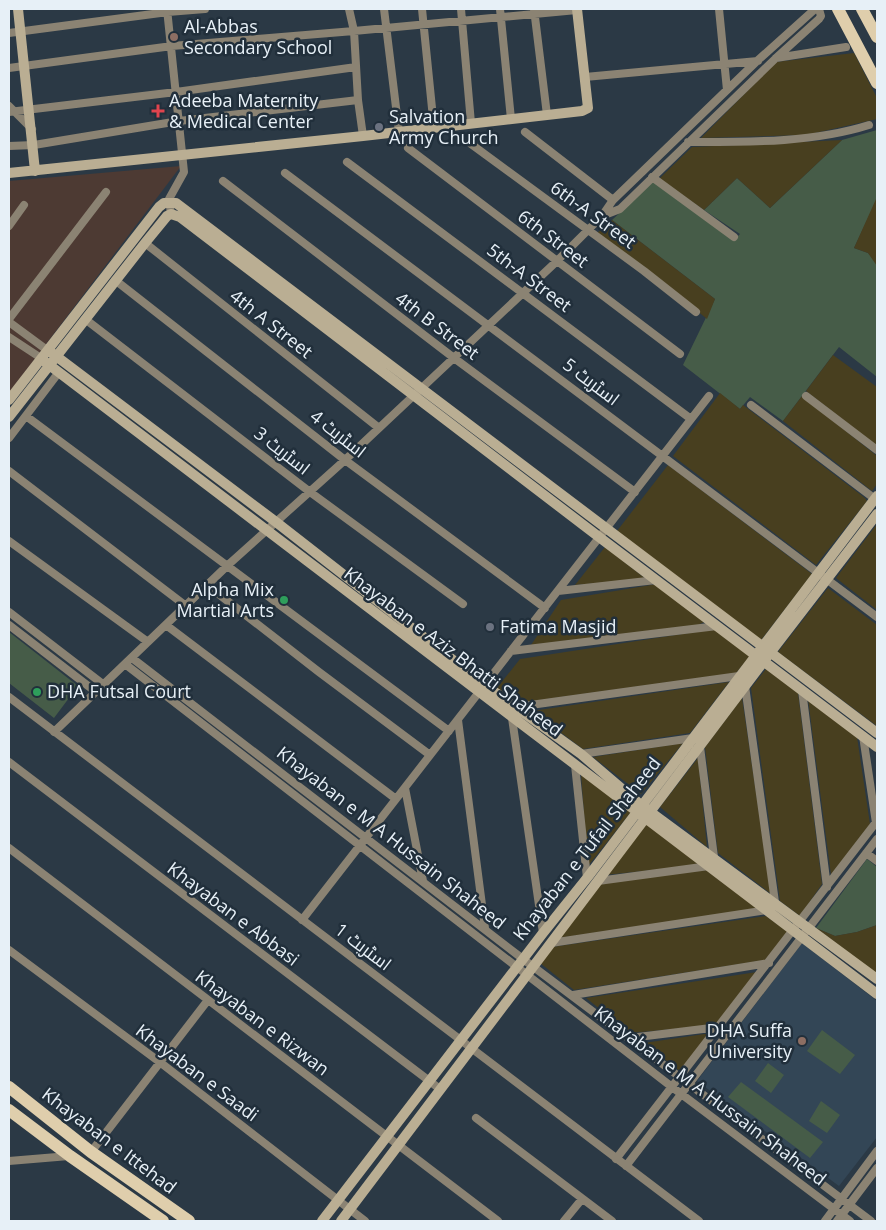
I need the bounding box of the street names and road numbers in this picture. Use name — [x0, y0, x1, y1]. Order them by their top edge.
street label: 6th-A Street — [546, 175, 641, 253]
street label: 6th Street — [513, 204, 594, 273]
street label: 5th-A Street — [482, 238, 577, 317]
street label: 4th A Street — [225, 283, 318, 363]
street label: 4th B Street — [391, 286, 484, 365]
street label: اسٹریٹ 5 — [558, 352, 625, 410]
street label: اسٹریٹ 4 — [306, 404, 372, 463]
street label: اسٹریٹ 3 — [250, 421, 316, 480]
street label: Khayaban e Aziz Bhatti Shaheed — [339, 561, 568, 741]
street label: Khayaban e M A Hussain Shaheed — [272, 740, 511, 934]
street label: Khayaban e Tufail Shaheed — [507, 752, 665, 945]
street label: Khayaban e Abbasi — [163, 856, 304, 971]
street label: اسٹریٹ 1 — [330, 917, 397, 975]
street label: Khayaban e Rizwan — [191, 964, 334, 1080]
street label: Khayaban e M A Hussain Shaheed — [590, 1000, 831, 1190]
street label: Khayaban e Saadi — [131, 1018, 264, 1126]
street label: Khayaban e Ittehad — [37, 1082, 182, 1199]

